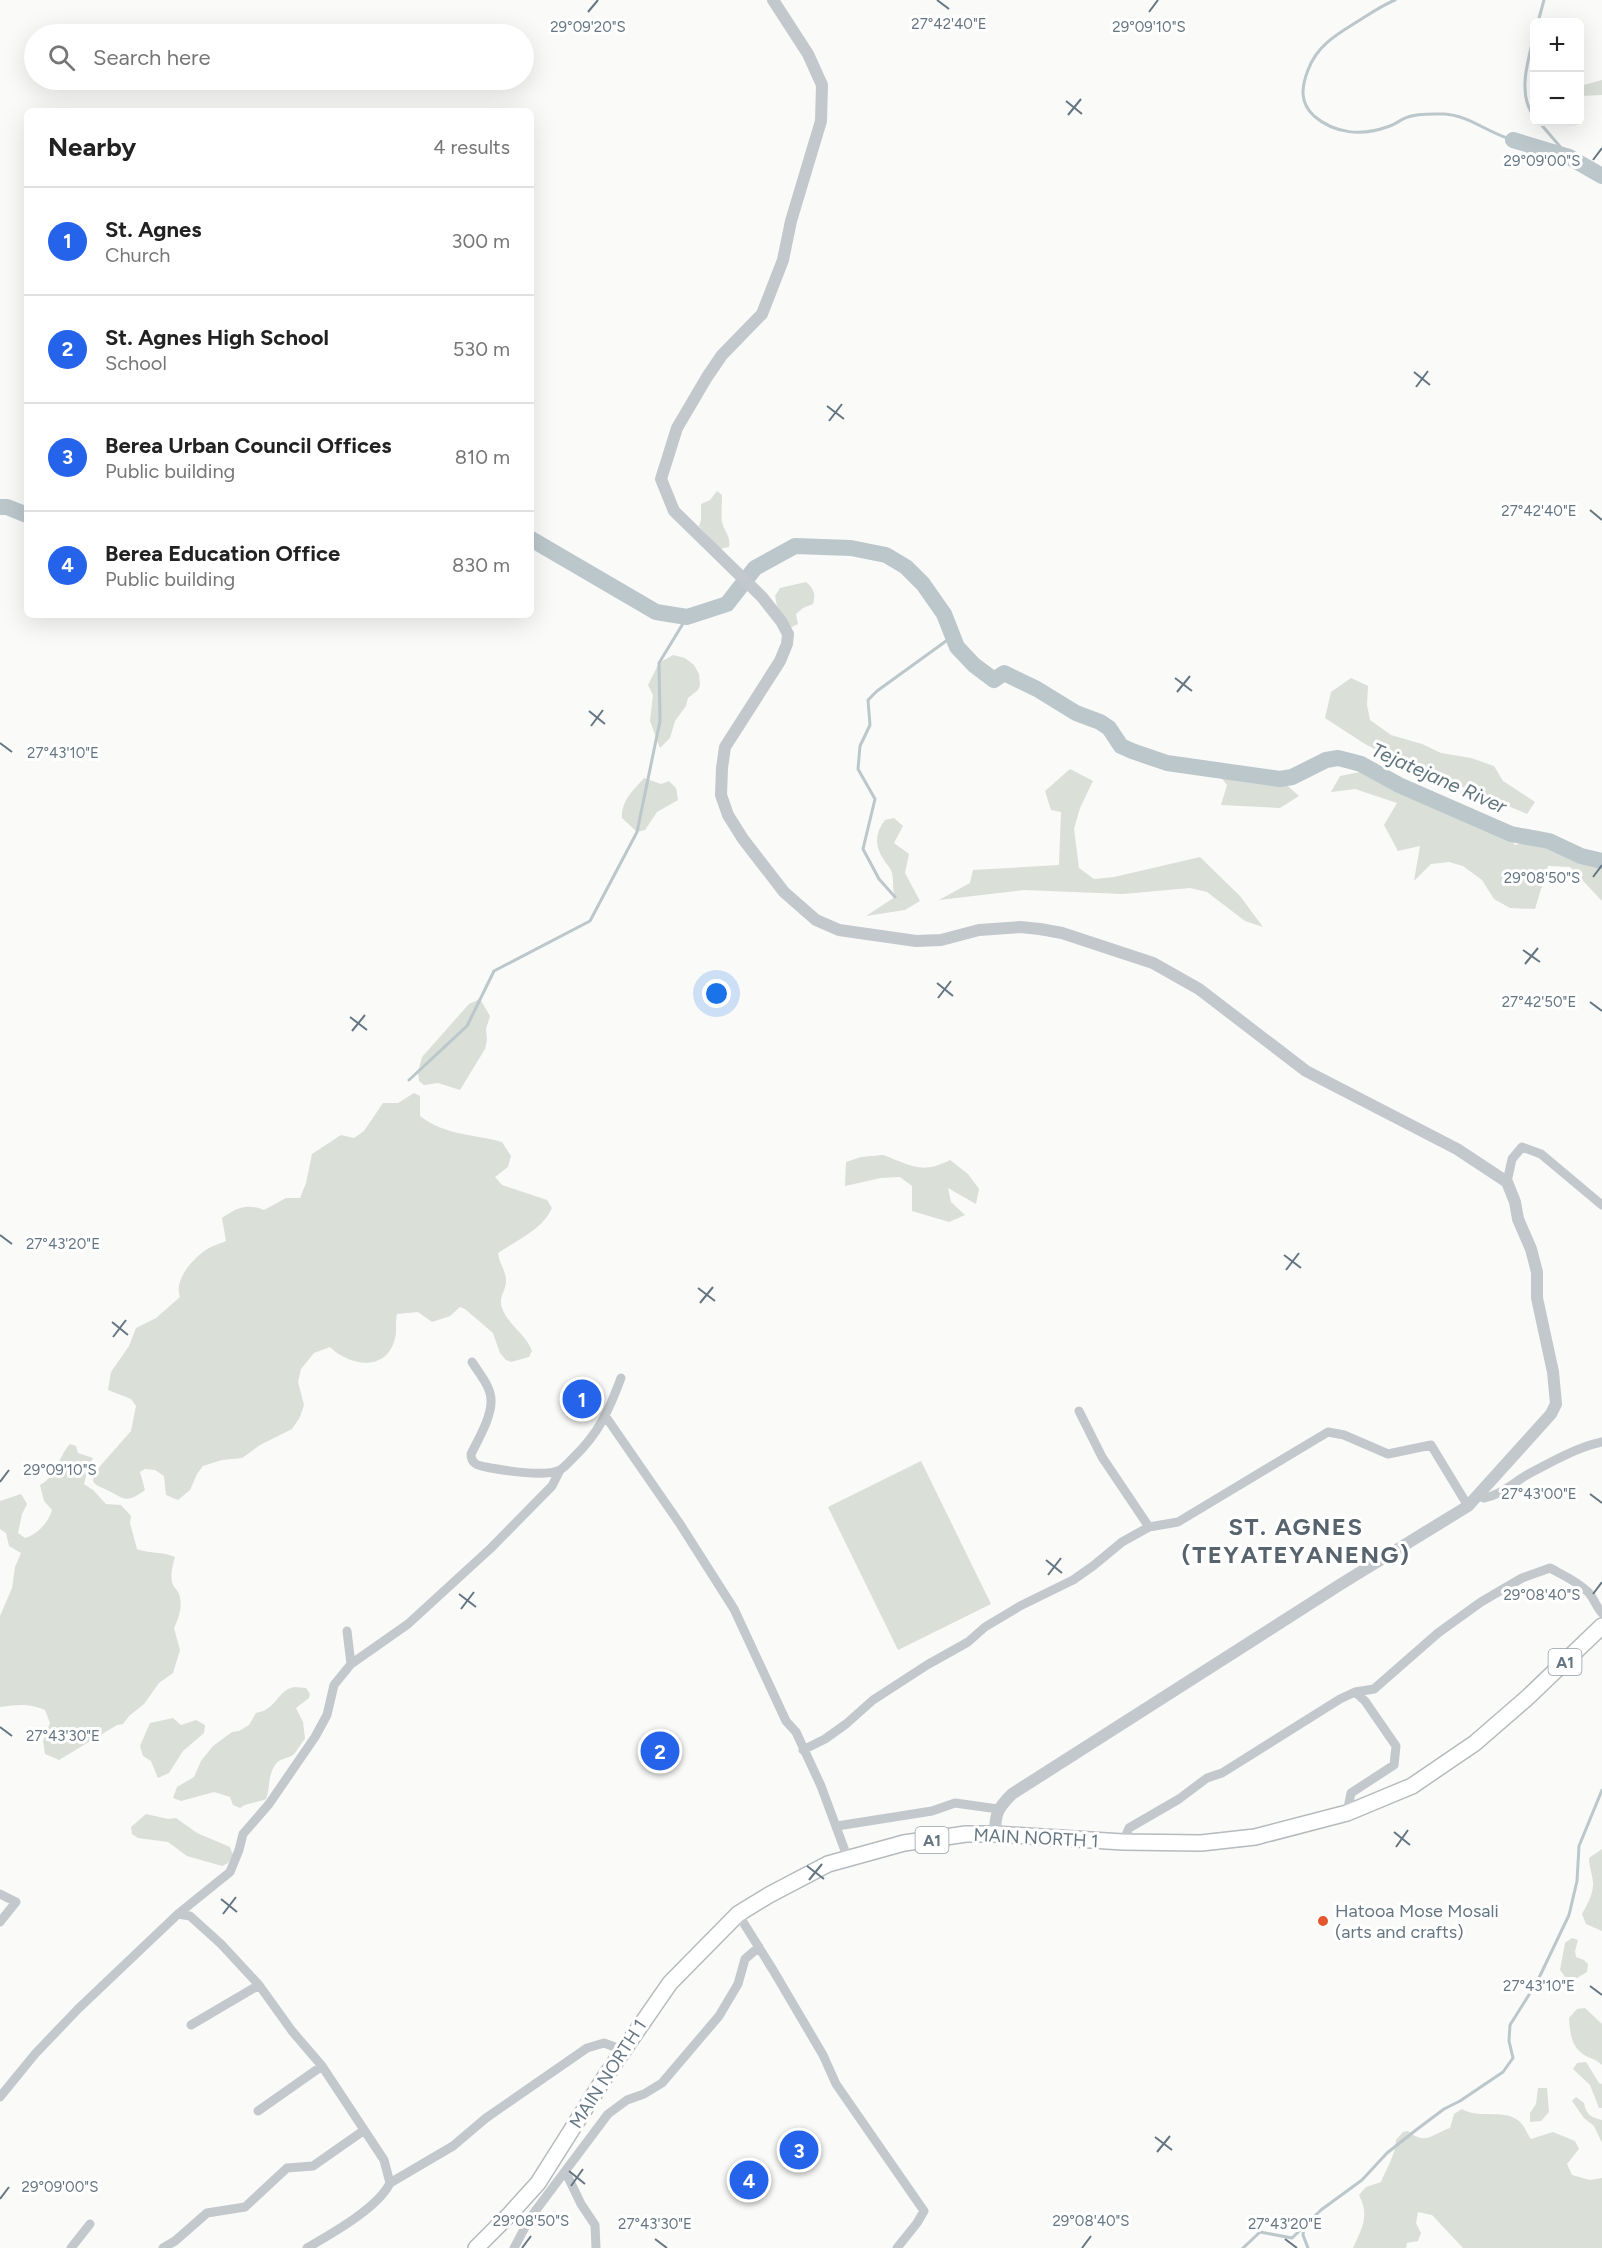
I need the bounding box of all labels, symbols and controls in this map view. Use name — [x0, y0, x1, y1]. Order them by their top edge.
text: 27°42'40"E — [911, 15, 987, 33]
text: 29°09'20"S — [550, 18, 626, 36]
text: 29°09'10"S — [1112, 18, 1186, 36]
map controls — [1530, 18, 1584, 126]
button: + — [1530, 18, 1584, 72]
search box — [24, 24, 534, 90]
icon: search — [45, 41, 78, 74]
text: Search here — [93, 44, 211, 71]
button: − — [1530, 72, 1584, 126]
text: Nearby — [48, 131, 136, 163]
text: 4 results — [433, 135, 510, 159]
text: 29°09'00"S — [1504, 152, 1580, 170]
text: St. Agnes — [105, 216, 202, 243]
text: 1 — [63, 229, 72, 253]
text: 300 m — [452, 229, 510, 253]
text: Church — [105, 243, 170, 267]
text: St. Agnes High School — [105, 324, 329, 351]
text: 2 — [62, 337, 73, 361]
text: 530 m — [453, 337, 510, 361]
text: School — [105, 351, 167, 375]
text: Berea Urban Council Offices — [105, 432, 392, 459]
text: 3 — [62, 445, 73, 469]
text: 810 m — [455, 445, 510, 469]
text: Public building — [105, 459, 235, 483]
text: 27°42'40"E — [1501, 502, 1577, 520]
text: Berea Education Office — [105, 540, 340, 567]
text: 4 — [61, 553, 74, 577]
text: 830 m — [452, 553, 510, 577]
text: Public building — [105, 567, 235, 591]
water label: Tejatejane River — [1368, 737, 1511, 819]
text: 27°43'10"E — [27, 744, 99, 762]
text: 29°08'50"S — [1504, 869, 1580, 887]
your location — [702, 979, 731, 1008]
text: 27°42'50"E — [1502, 993, 1576, 1011]
text: 27°43'20"E — [26, 1235, 100, 1253]
pin: 1 — [562, 1376, 602, 1422]
text: 29°09'10"S — [23, 1461, 97, 1479]
text: 27°43'00"E — [1501, 1485, 1577, 1503]
district label: ST. AGNES (TEYATEYANENG) — [1182, 1512, 1410, 1569]
text: 29°08'40"S — [1503, 1586, 1581, 1604]
road number: A1 — [1548, 1649, 1582, 1675]
text: 27°43'30"E — [26, 1727, 100, 1745]
pin: 2 — [640, 1728, 680, 1774]
street label: MAIN NORTH 1 — [973, 1824, 1099, 1852]
road number: A1 — [916, 1827, 948, 1853]
place label: Hatooa Mose Mosali (arts and crafts) — [1335, 1900, 1499, 1943]
marker: Hatooa Mose Mosali (arts and crafts) — [1316, 1914, 1330, 1928]
text: 27°43'10"E — [1503, 1977, 1575, 1995]
street label: MAIN NORTH 1 — [565, 2016, 651, 2132]
pin: 3 — [780, 2128, 818, 2172]
pin: 4 — [730, 2158, 768, 2202]
text: 29°09'00"S — [22, 2178, 98, 2196]
text: 29°08'50"S — [493, 2212, 569, 2230]
text: 29°08'40"S — [1052, 2212, 1130, 2230]
text: 27°43'30"E — [618, 2215, 692, 2233]
text: 27°43'20"E — [1248, 2215, 1322, 2233]

